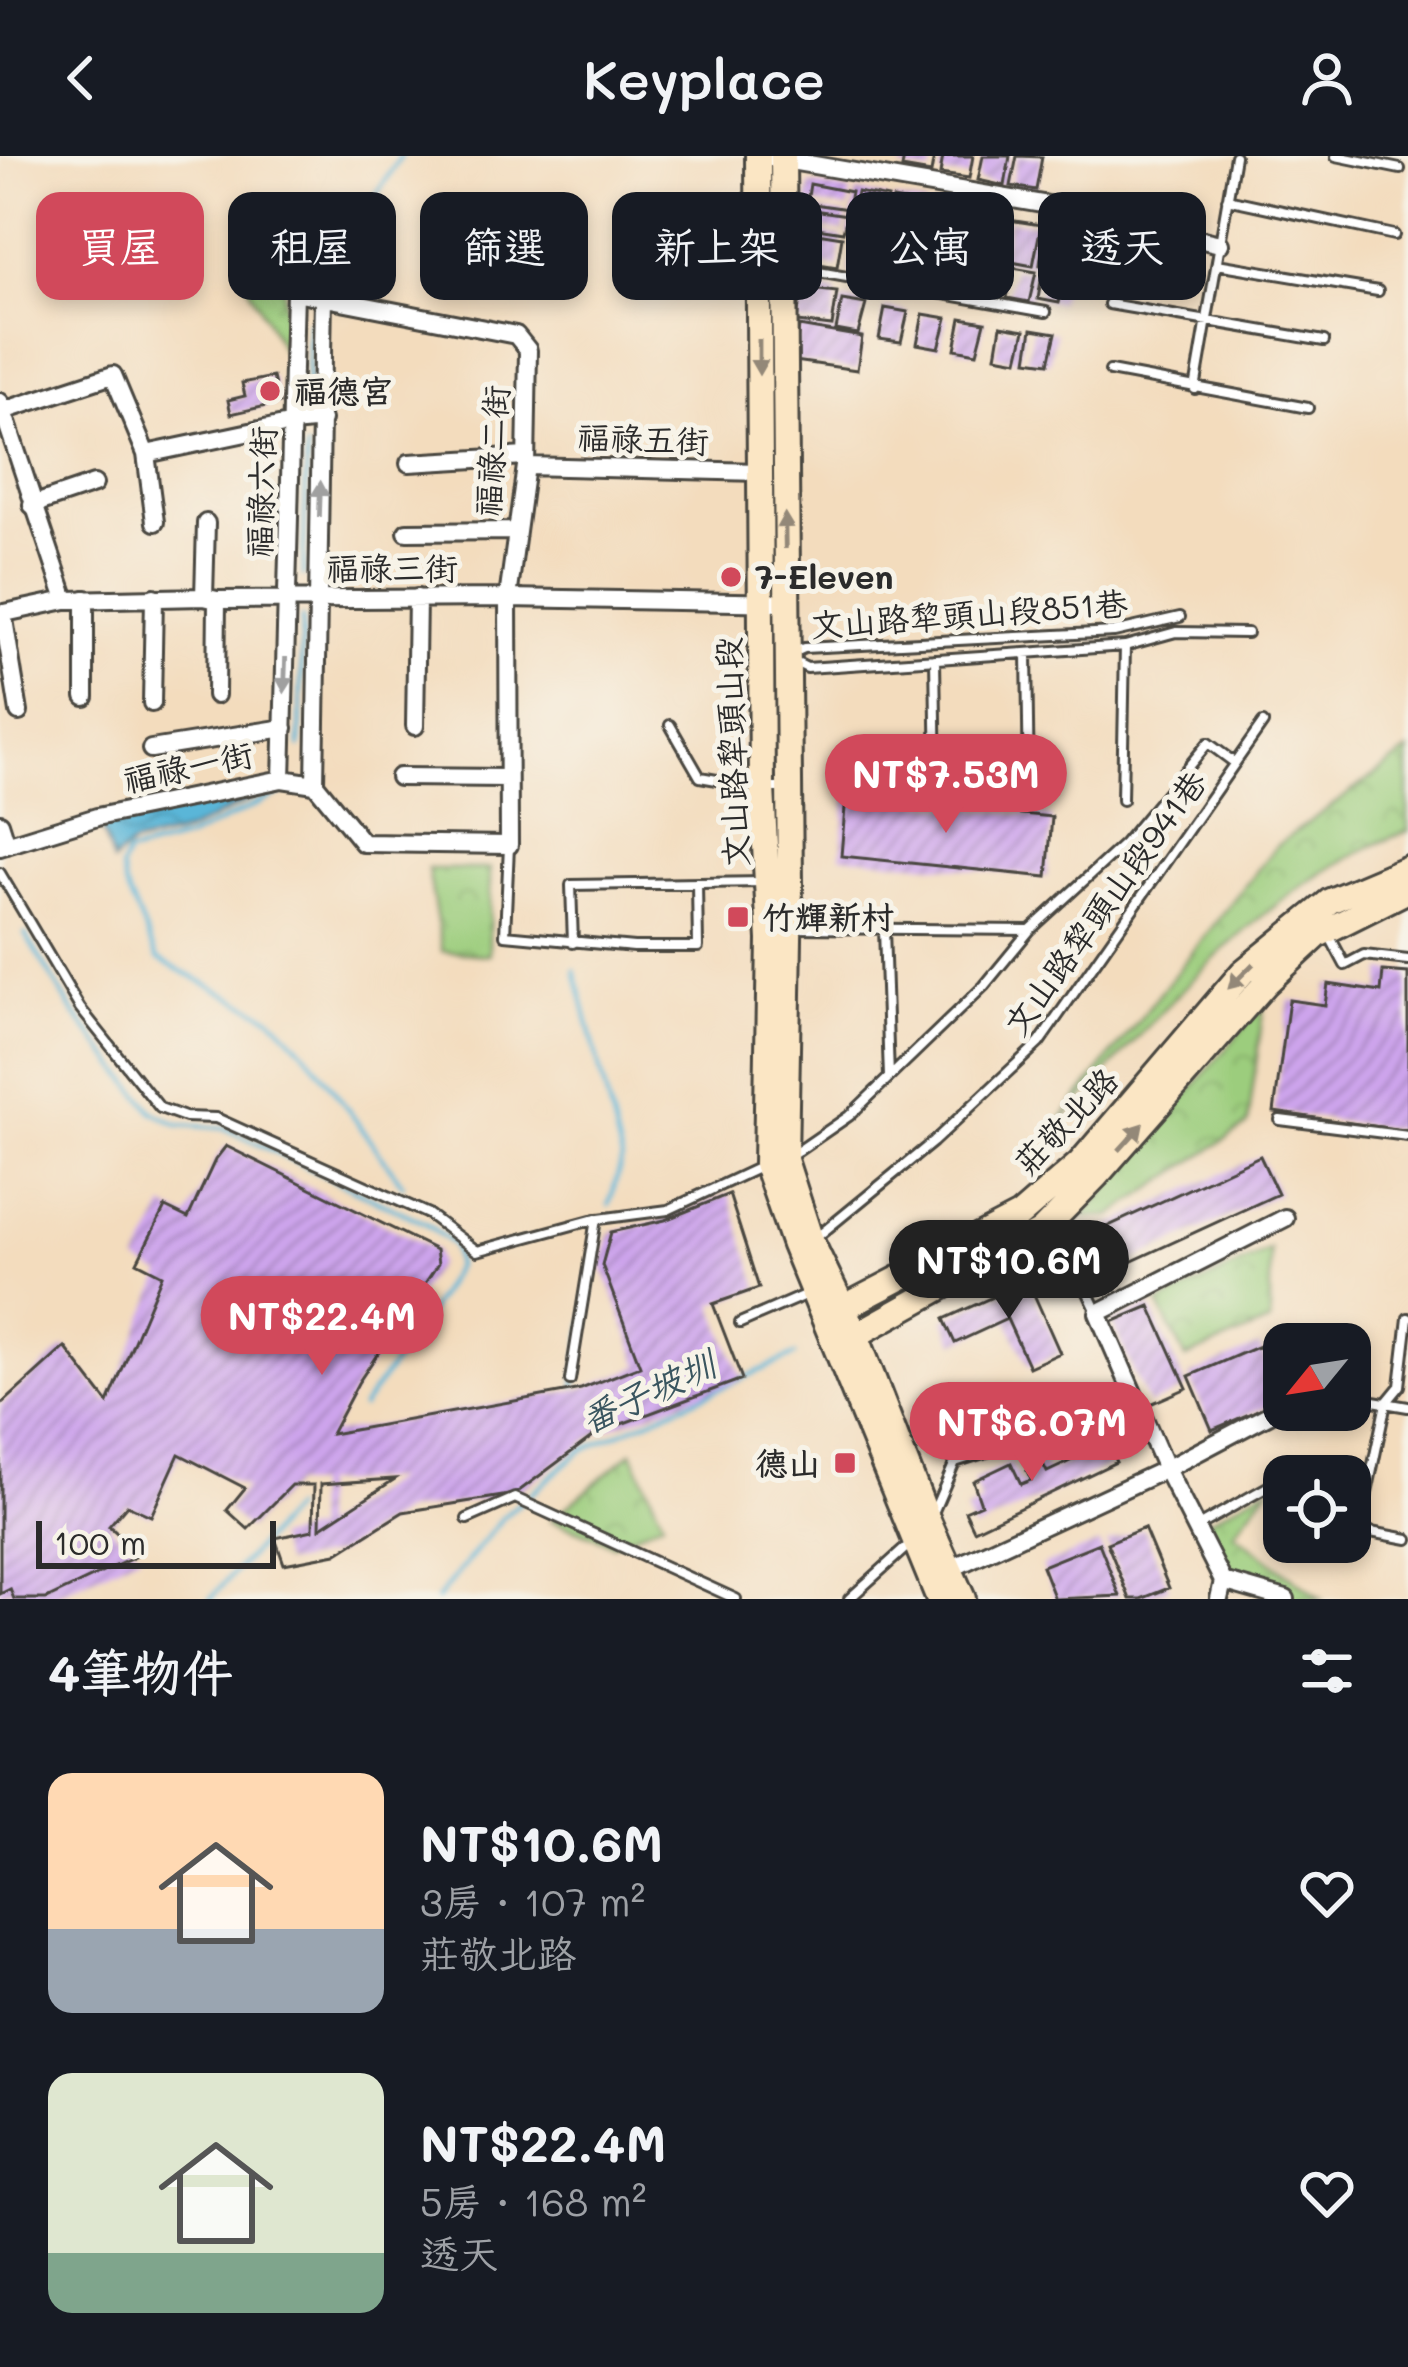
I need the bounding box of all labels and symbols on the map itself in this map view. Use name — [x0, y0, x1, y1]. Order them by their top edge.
one-way arrow — [749, 339, 768, 377]
place label: 福德宮 — [294, 368, 393, 411]
marker: 福德宮 — [257, 378, 283, 404]
street label: 福祿二街 — [464, 384, 517, 518]
street label: 福祿五街 — [576, 414, 710, 461]
street label: 福祿六街 — [236, 425, 283, 559]
one-way arrow — [310, 479, 329, 517]
one-way arrow — [775, 511, 795, 549]
street label: 福祿三街 — [326, 545, 458, 588]
place label: 7-Eleven — [755, 554, 894, 597]
marker: 7-Eleven — [718, 564, 744, 590]
street label: 文山路犂頭山段851巷 — [809, 580, 1129, 645]
street label: 文山路犂頭山段 — [705, 636, 756, 868]
one-way arrow — [276, 657, 295, 695]
street label: 福祿一街 — [119, 731, 257, 800]
pin: NT$7.53M — [822, 734, 1070, 836]
street label: 文山路犂頭山段941巷 — [993, 761, 1215, 1043]
place label: 竹輝新村 — [762, 894, 894, 937]
marker: 竹輝新村 — [725, 904, 751, 930]
one-way arrow — [1228, 961, 1256, 990]
street label: 莊敬北路 — [1004, 1058, 1126, 1182]
one-way arrow — [1117, 1122, 1144, 1151]
pin: NT$10.6M — [885, 1220, 1133, 1322]
pin: NT$22.4M — [198, 1276, 446, 1378]
north arrow — [1263, 1323, 1371, 1431]
water label: 番子坡圳 — [572, 1337, 726, 1442]
pin: NT$6.07M — [908, 1382, 1156, 1484]
place label: 德山 — [755, 1440, 821, 1483]
marker: 德山 — [832, 1450, 858, 1476]
scale bar — [36, 1515, 276, 1568]

